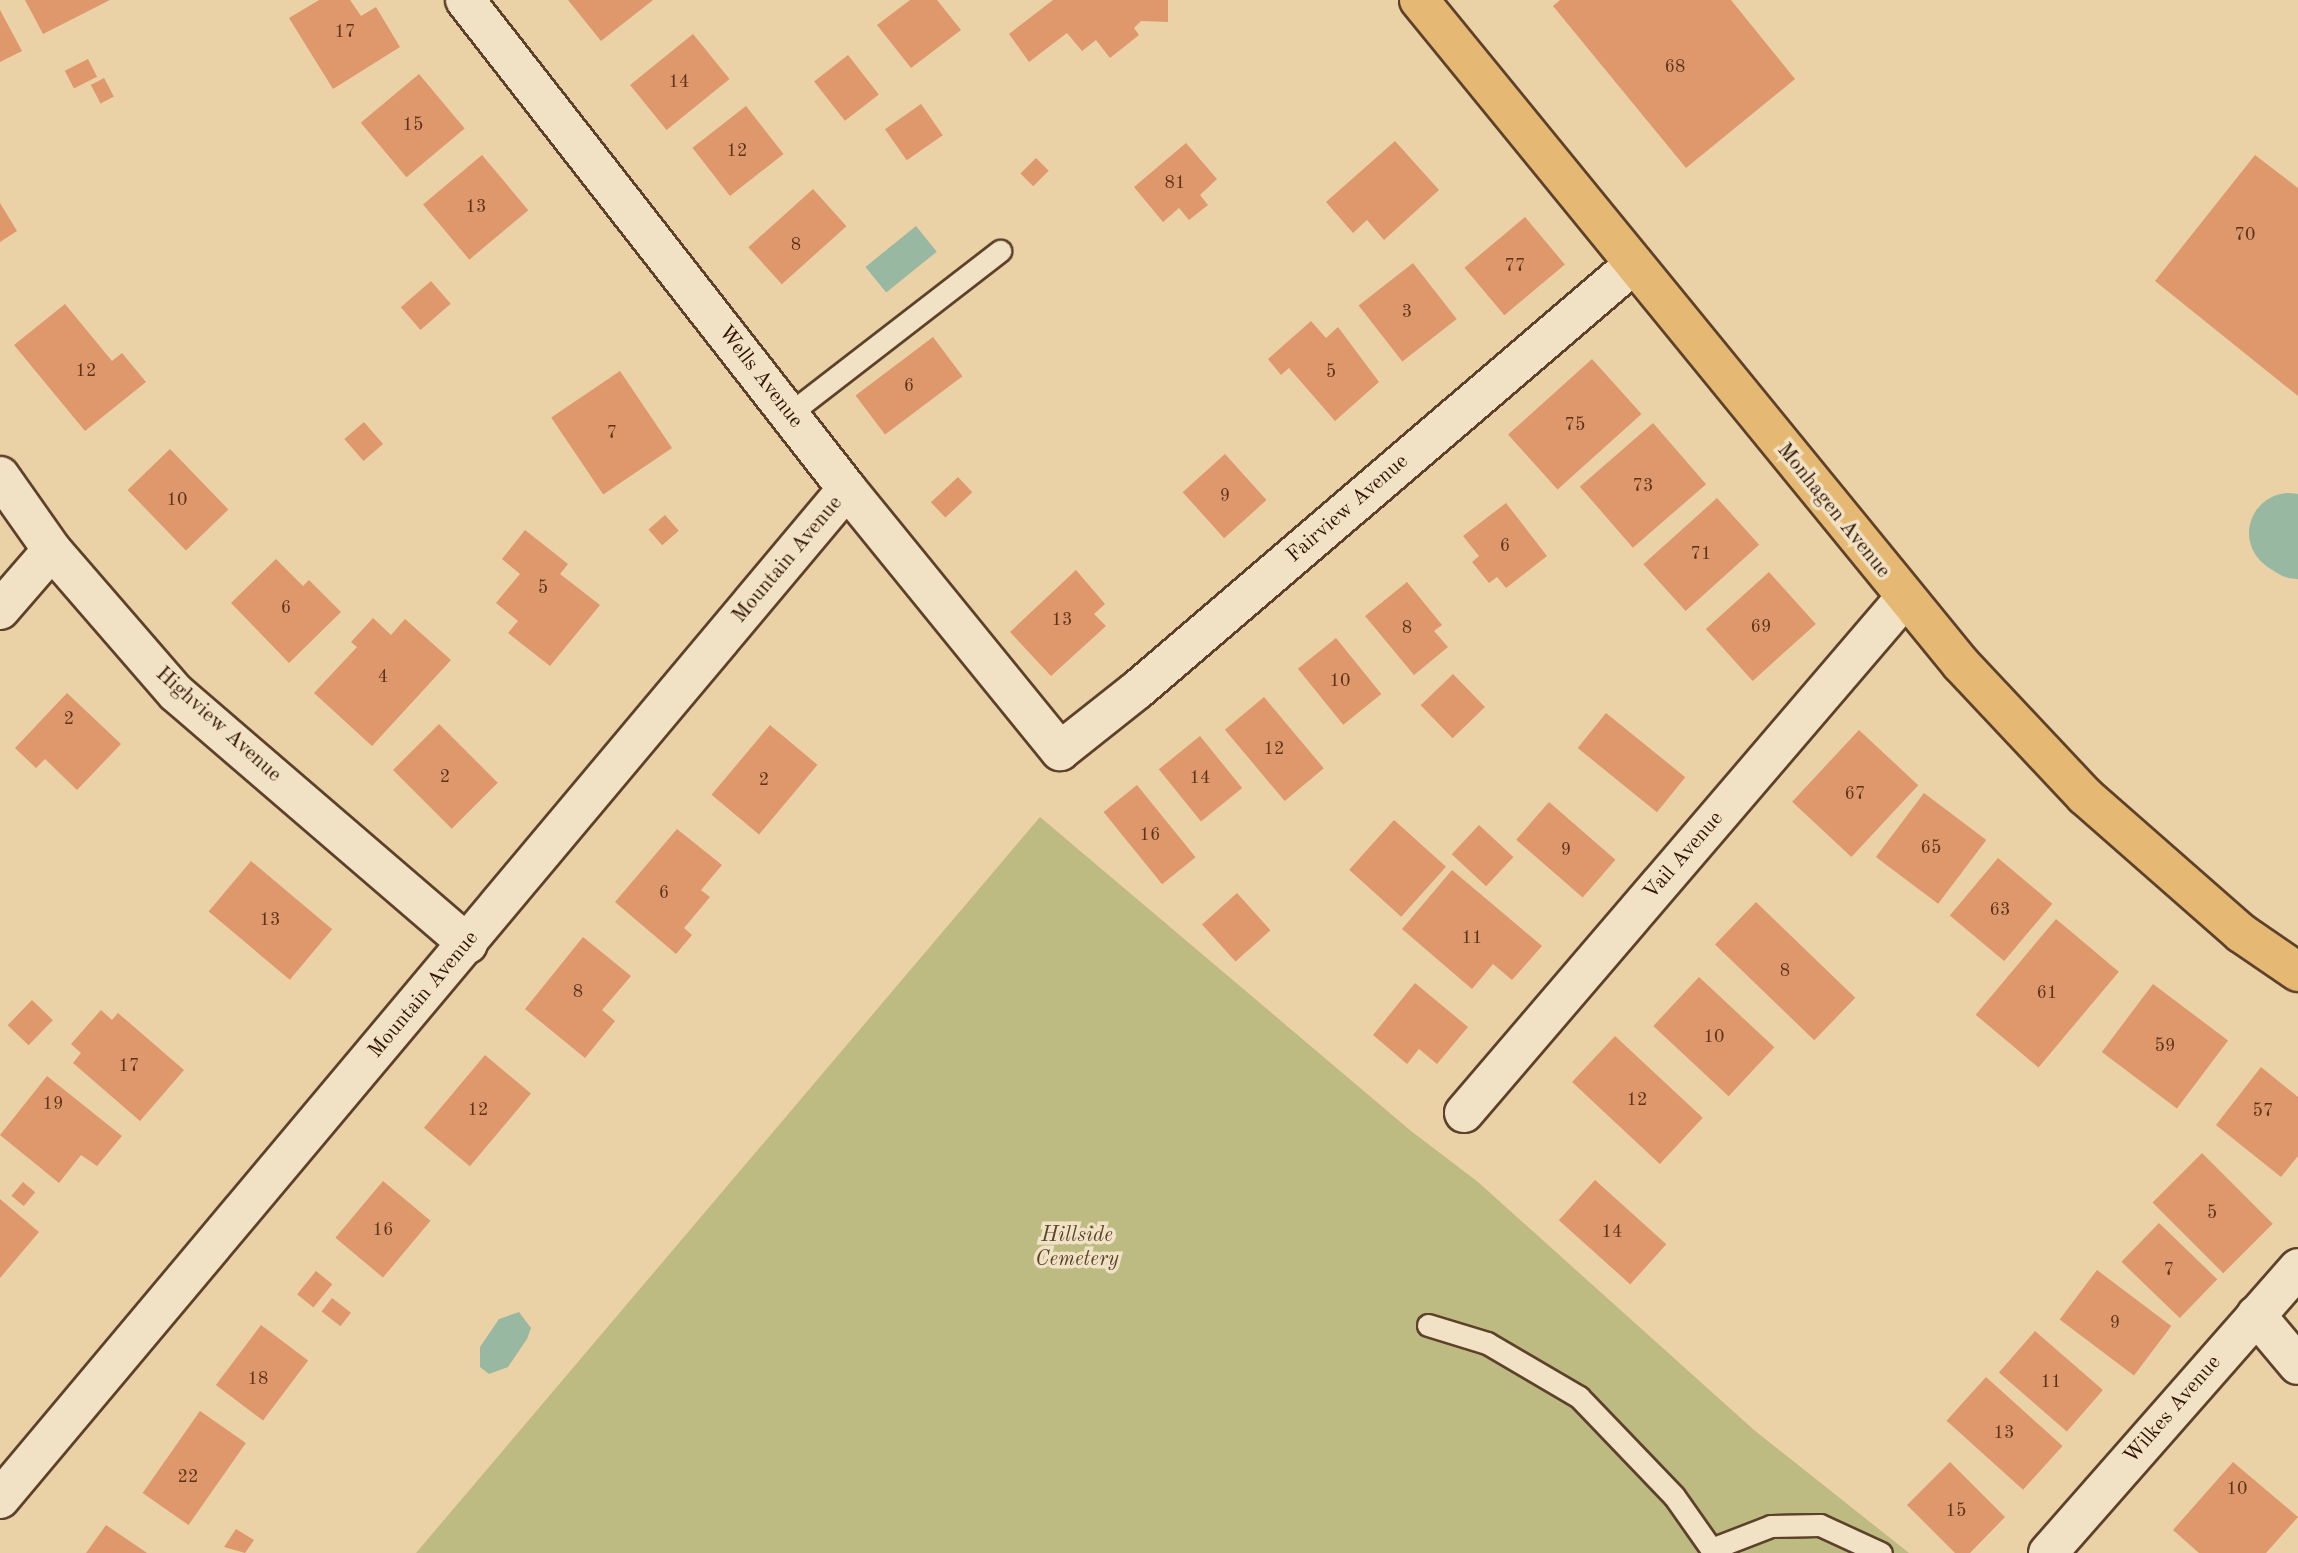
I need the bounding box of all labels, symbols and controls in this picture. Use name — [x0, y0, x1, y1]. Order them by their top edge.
house number: 17 — [335, 21, 355, 43]
house number: 68 — [1665, 56, 1685, 78]
house number: 14 — [669, 71, 689, 93]
house number: 15 — [403, 114, 423, 136]
house number: 12 — [727, 140, 747, 162]
house number: 81 — [1165, 172, 1185, 194]
house number: 13 — [466, 196, 486, 218]
house number: 70 — [2235, 224, 2255, 246]
house number: 8 — [791, 234, 801, 256]
house number: 77 — [1505, 255, 1525, 277]
house number: 3 — [1402, 301, 1412, 323]
street label: Wells Avenue — [712, 321, 808, 433]
house number: 12 — [76, 360, 96, 382]
house number: 5 — [1326, 361, 1336, 383]
house number: 6 — [904, 375, 914, 397]
house number: 75 — [1565, 414, 1585, 436]
house number: 7 — [607, 422, 617, 444]
street label: Monhagen Avenue — [1771, 439, 1895, 583]
street label: Fairview Avenue — [1282, 449, 1414, 569]
house number: 73 — [1633, 475, 1653, 497]
house number: 9 — [1220, 485, 1230, 507]
house number: 10 — [167, 489, 187, 511]
street label: Mountain Avenue — [728, 491, 848, 629]
house number: 6 — [1500, 535, 1510, 557]
house number: 71 — [1691, 543, 1711, 565]
house number: 5 — [538, 577, 548, 599]
house number: 6 — [281, 597, 291, 619]
house number: 13 — [1052, 609, 1072, 631]
house number: 69 — [1751, 616, 1771, 638]
house number: 8 — [1402, 617, 1412, 639]
street label: Highview Avenue — [150, 662, 286, 788]
house number: 4 — [378, 666, 388, 688]
house number: 10 — [1330, 670, 1350, 692]
house number: 2 — [64, 708, 74, 730]
house number: 12 — [1264, 738, 1284, 760]
house number: 2 — [440, 766, 450, 788]
house number: 14 — [1190, 767, 1210, 789]
house number: 2 — [759, 769, 769, 791]
house number: 67 — [1845, 783, 1865, 805]
street label: Vail Avenue — [1639, 807, 1729, 905]
house number: 16 — [1140, 824, 1160, 846]
house number: 65 — [1921, 837, 1941, 859]
house number: 9 — [1561, 839, 1571, 861]
house number: 6 — [659, 882, 669, 904]
house number: 63 — [1990, 899, 2010, 921]
house number: 13 — [260, 909, 280, 931]
street label: Mountain Avenue — [364, 926, 484, 1064]
house number: 11 — [1462, 927, 1482, 949]
house number: 8 — [1780, 960, 1790, 982]
house number: 8 — [573, 981, 583, 1003]
house number: 61 — [2037, 982, 2057, 1004]
house number: 10 — [1704, 1026, 1724, 1048]
house number: 59 — [2155, 1035, 2175, 1057]
house number: 17 — [119, 1055, 139, 1077]
house number: 12 — [1627, 1089, 1647, 1111]
house number: 19 — [43, 1093, 63, 1115]
house number: 12 — [468, 1099, 488, 1121]
house number: 57 — [2253, 1100, 2273, 1122]
house number: 5 — [2207, 1202, 2217, 1224]
house number: 16 — [373, 1219, 393, 1241]
house number: 14 — [1602, 1221, 1622, 1243]
park label: Hillside Cemetery — [1035, 1223, 1119, 1273]
house number: 7 — [2164, 1259, 2174, 1281]
house number: 9 — [2110, 1312, 2120, 1334]
street label: Wilkes Avenue — [2119, 1351, 2227, 1469]
house number: 18 — [248, 1368, 268, 1390]
house number: 11 — [2041, 1371, 2061, 1393]
house number: 13 — [1994, 1422, 2014, 1444]
house number: 22 — [178, 1466, 198, 1488]
house number: 10 — [2227, 1478, 2247, 1500]
house number: 15 — [1946, 1500, 1966, 1522]

